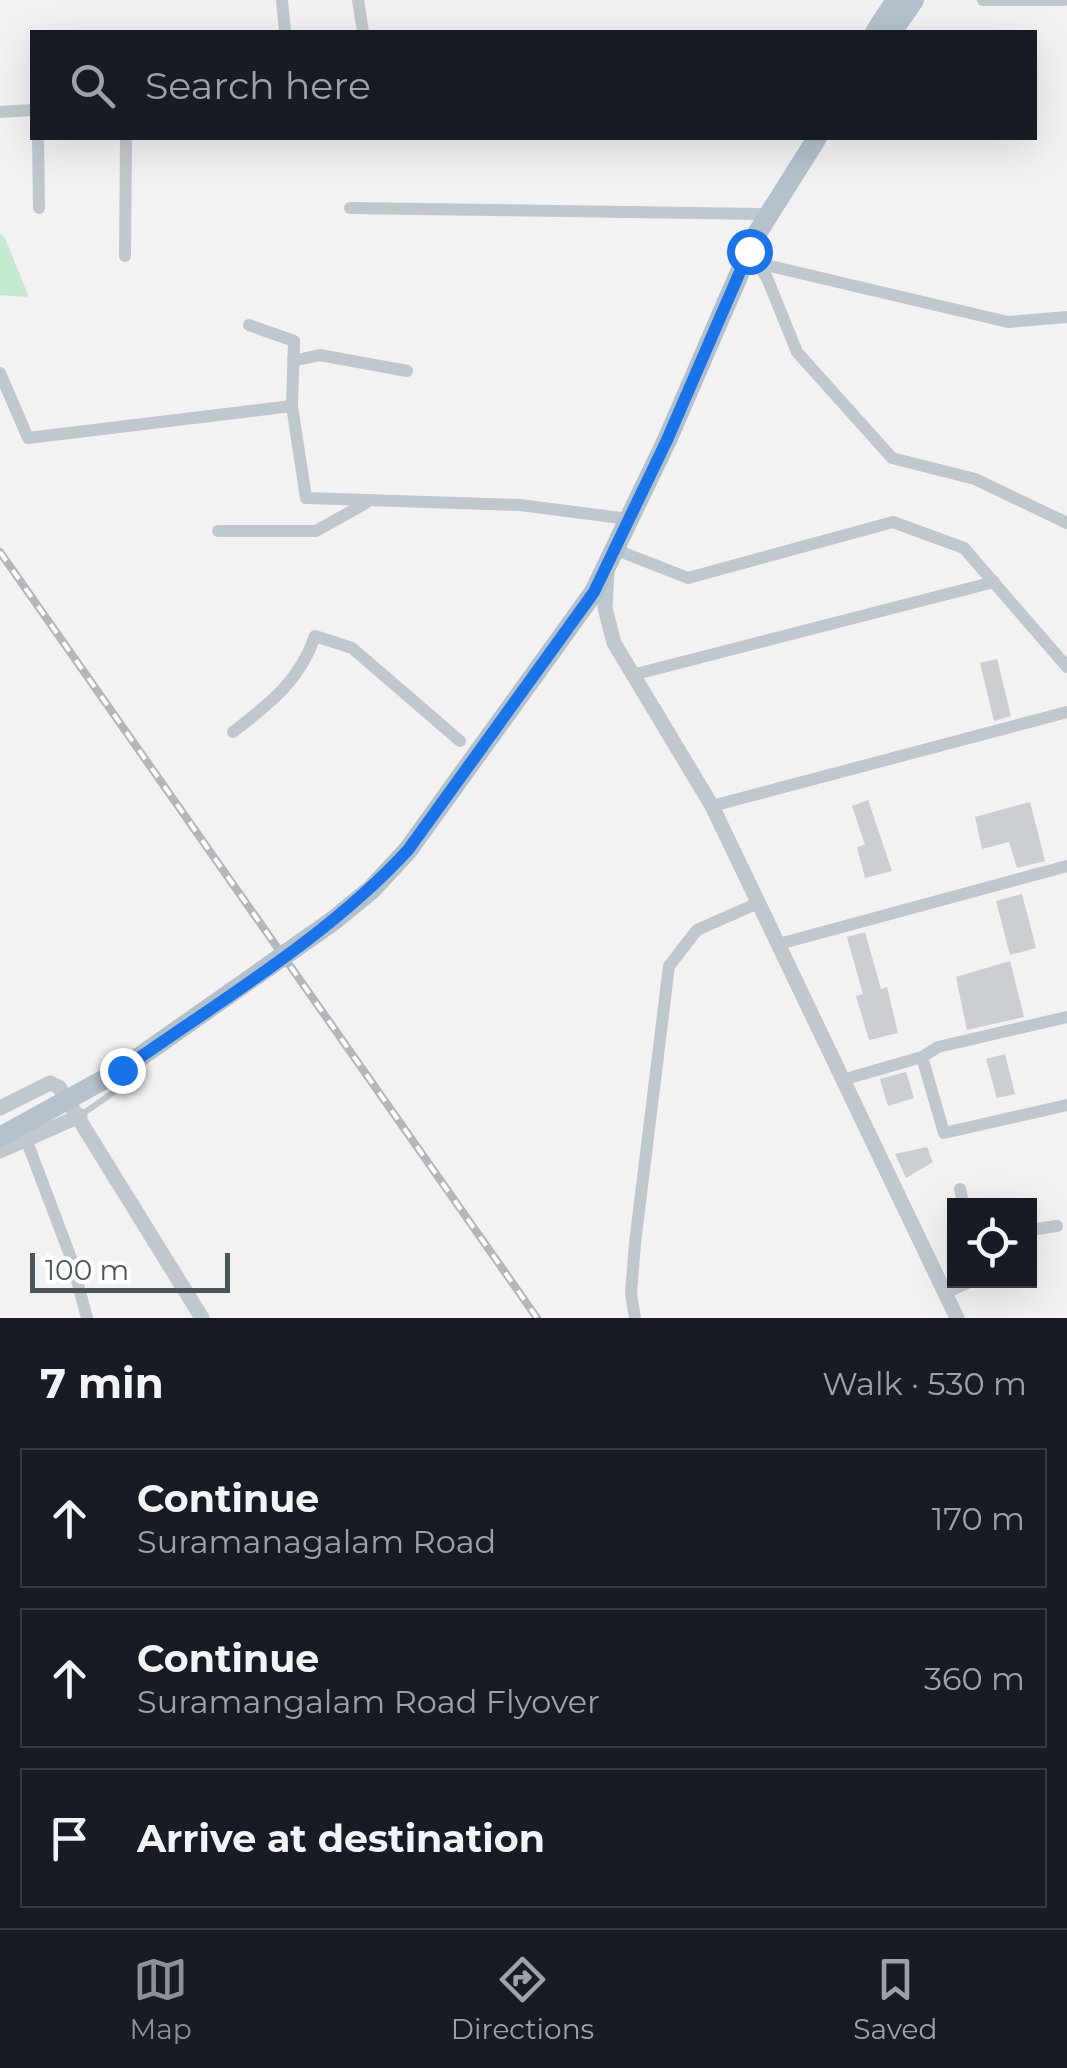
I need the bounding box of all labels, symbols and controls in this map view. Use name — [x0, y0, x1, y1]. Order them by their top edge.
search box — [30, 30, 1037, 140]
icon: search — [65, 58, 120, 113]
text: Search here — [145, 62, 371, 109]
route start — [727, 229, 773, 275]
route end — [100, 1048, 146, 1094]
map controls — [947, 1198, 1037, 1288]
button: locate — [947, 1198, 1037, 1288]
scale bar — [30, 1248, 230, 1292]
text: 100 m — [45, 1253, 129, 1287]
text: 7 min — [40, 1357, 164, 1409]
text: Walk · 530 m — [822, 1364, 1027, 1403]
text: Continue — [137, 1475, 319, 1522]
icon: ahead — [42, 1491, 97, 1546]
text: 170 m — [932, 1499, 1025, 1538]
text: Suramanagalam Road — [137, 1522, 496, 1561]
text: Continue — [137, 1635, 319, 1682]
icon: ahead — [42, 1651, 97, 1706]
text: 360 m — [924, 1659, 1025, 1698]
text: Suramangalam Road Flyover — [137, 1682, 600, 1721]
icon: arrive — [42, 1811, 97, 1866]
text: Arrive at destination — [137, 1815, 545, 1862]
tab: Map — [130, 1952, 192, 2046]
tab: Directions — [451, 1952, 594, 2046]
tab: Saved — [853, 1952, 937, 2046]

